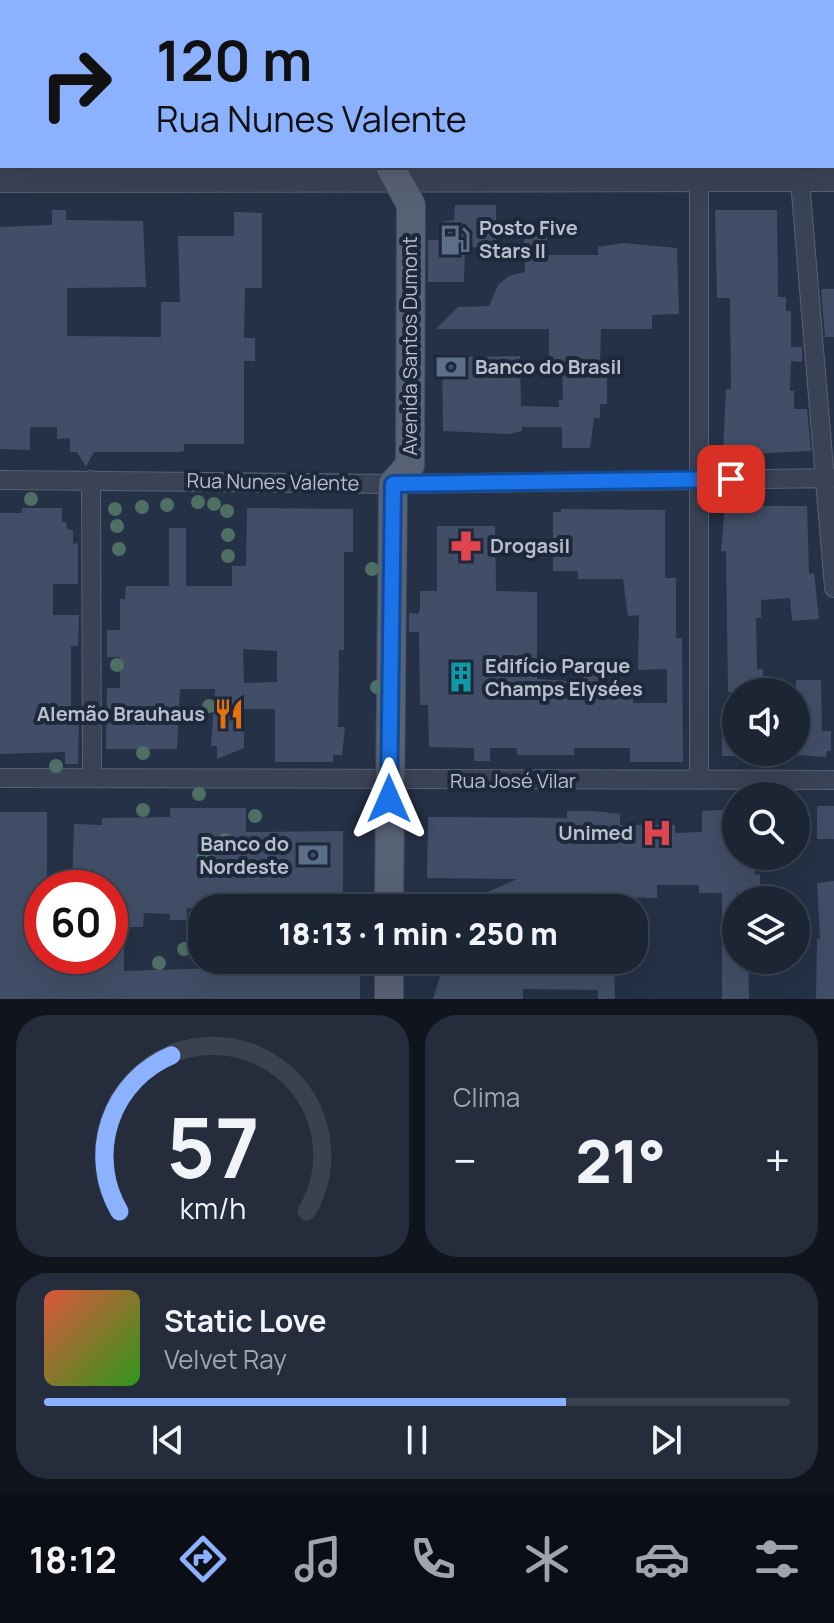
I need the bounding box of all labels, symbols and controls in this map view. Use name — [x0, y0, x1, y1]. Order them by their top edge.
text: 120 m — [156, 21, 312, 98]
icon: right — [24, 32, 128, 136]
text: Rua Nunes Valente — [156, 94, 467, 143]
place label: Posto Five Stars II — [479, 214, 578, 264]
fuel station icon: Posto Five Stars II — [438, 223, 472, 257]
street label: Avenida Santos Dumont — [396, 236, 423, 456]
bank icon: Banco do Brasil — [434, 350, 468, 384]
place label: Banco do Brasil — [475, 353, 622, 380]
pin — [697, 445, 765, 513]
icon: arrive — [709, 457, 753, 501]
street label: Rua Nunes Valente — [186, 466, 360, 497]
pharmacy icon: Drogasil — [449, 529, 483, 563]
place label: Drogasil — [490, 532, 570, 559]
place label: Edifício Parque Champs Elysées — [485, 652, 643, 702]
building icon: Edifício Parque Champs Elysées — [444, 660, 478, 694]
map controls — [722, 678, 810, 974]
button: sound — [722, 678, 810, 766]
restaurant icon: Alemão Brauhaus — [212, 697, 246, 731]
place label: Alemão Brauhaus — [37, 700, 205, 727]
position arrow — [347, 757, 431, 841]
street label: Rua José Vilar — [450, 767, 576, 794]
button: search — [722, 782, 810, 870]
hospital icon: Unimed — [640, 816, 674, 850]
place label: Unimed — [558, 819, 633, 846]
place label: Banco do Nordeste — [199, 830, 289, 880]
bank icon: Banco do Nordeste — [296, 838, 330, 872]
speed limit sign: 60 — [24, 870, 128, 974]
button: layers — [722, 886, 810, 974]
text: 18:13 · 1 min · 250 m — [278, 913, 558, 954]
text: Clima — [453, 1079, 520, 1115]
text: 57 — [166, 1089, 259, 1203]
text: 21° — [575, 1119, 666, 1201]
text: − — [453, 1130, 477, 1190]
text: + — [765, 1130, 790, 1190]
text: km/h — [179, 1189, 246, 1228]
text: Static Love — [164, 1300, 327, 1341]
text: Velvet Ray — [164, 1341, 287, 1377]
icon: previous — [146, 1418, 190, 1462]
icon: pause — [395, 1418, 439, 1462]
icon: next — [644, 1418, 688, 1462]
icon: directions — [175, 1531, 231, 1587]
icon: music — [290, 1531, 346, 1587]
icon: phone — [405, 1531, 461, 1587]
icon: climate — [519, 1531, 575, 1587]
icon: car — [634, 1531, 690, 1587]
icon: filters — [749, 1531, 805, 1587]
text: 18:12 — [29, 1535, 117, 1584]

